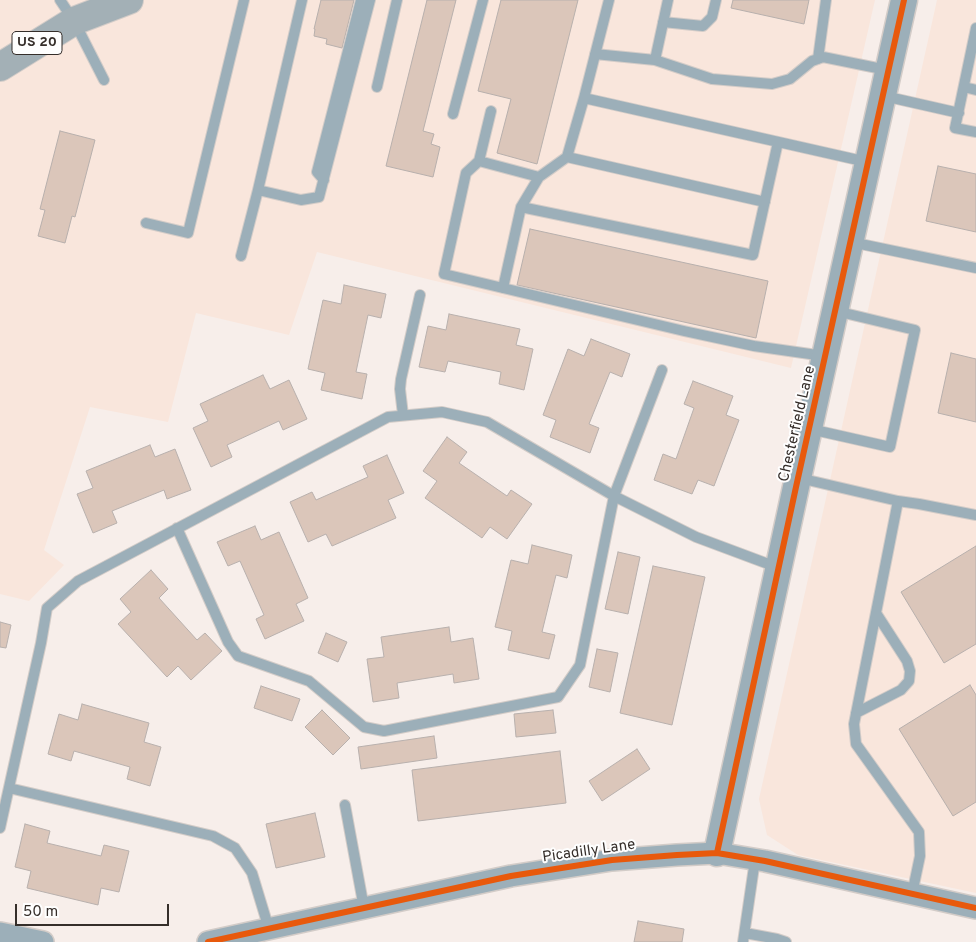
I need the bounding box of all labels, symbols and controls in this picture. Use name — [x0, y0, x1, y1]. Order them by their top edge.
road number: US 20 — [12, 32, 62, 54]
street label: Chesterfield Lane — [776, 364, 820, 484]
street label: Picadilly Lane — [541, 837, 637, 867]
scale bar — [18, 894, 171, 926]
text: 50 m — [23, 903, 58, 922]

